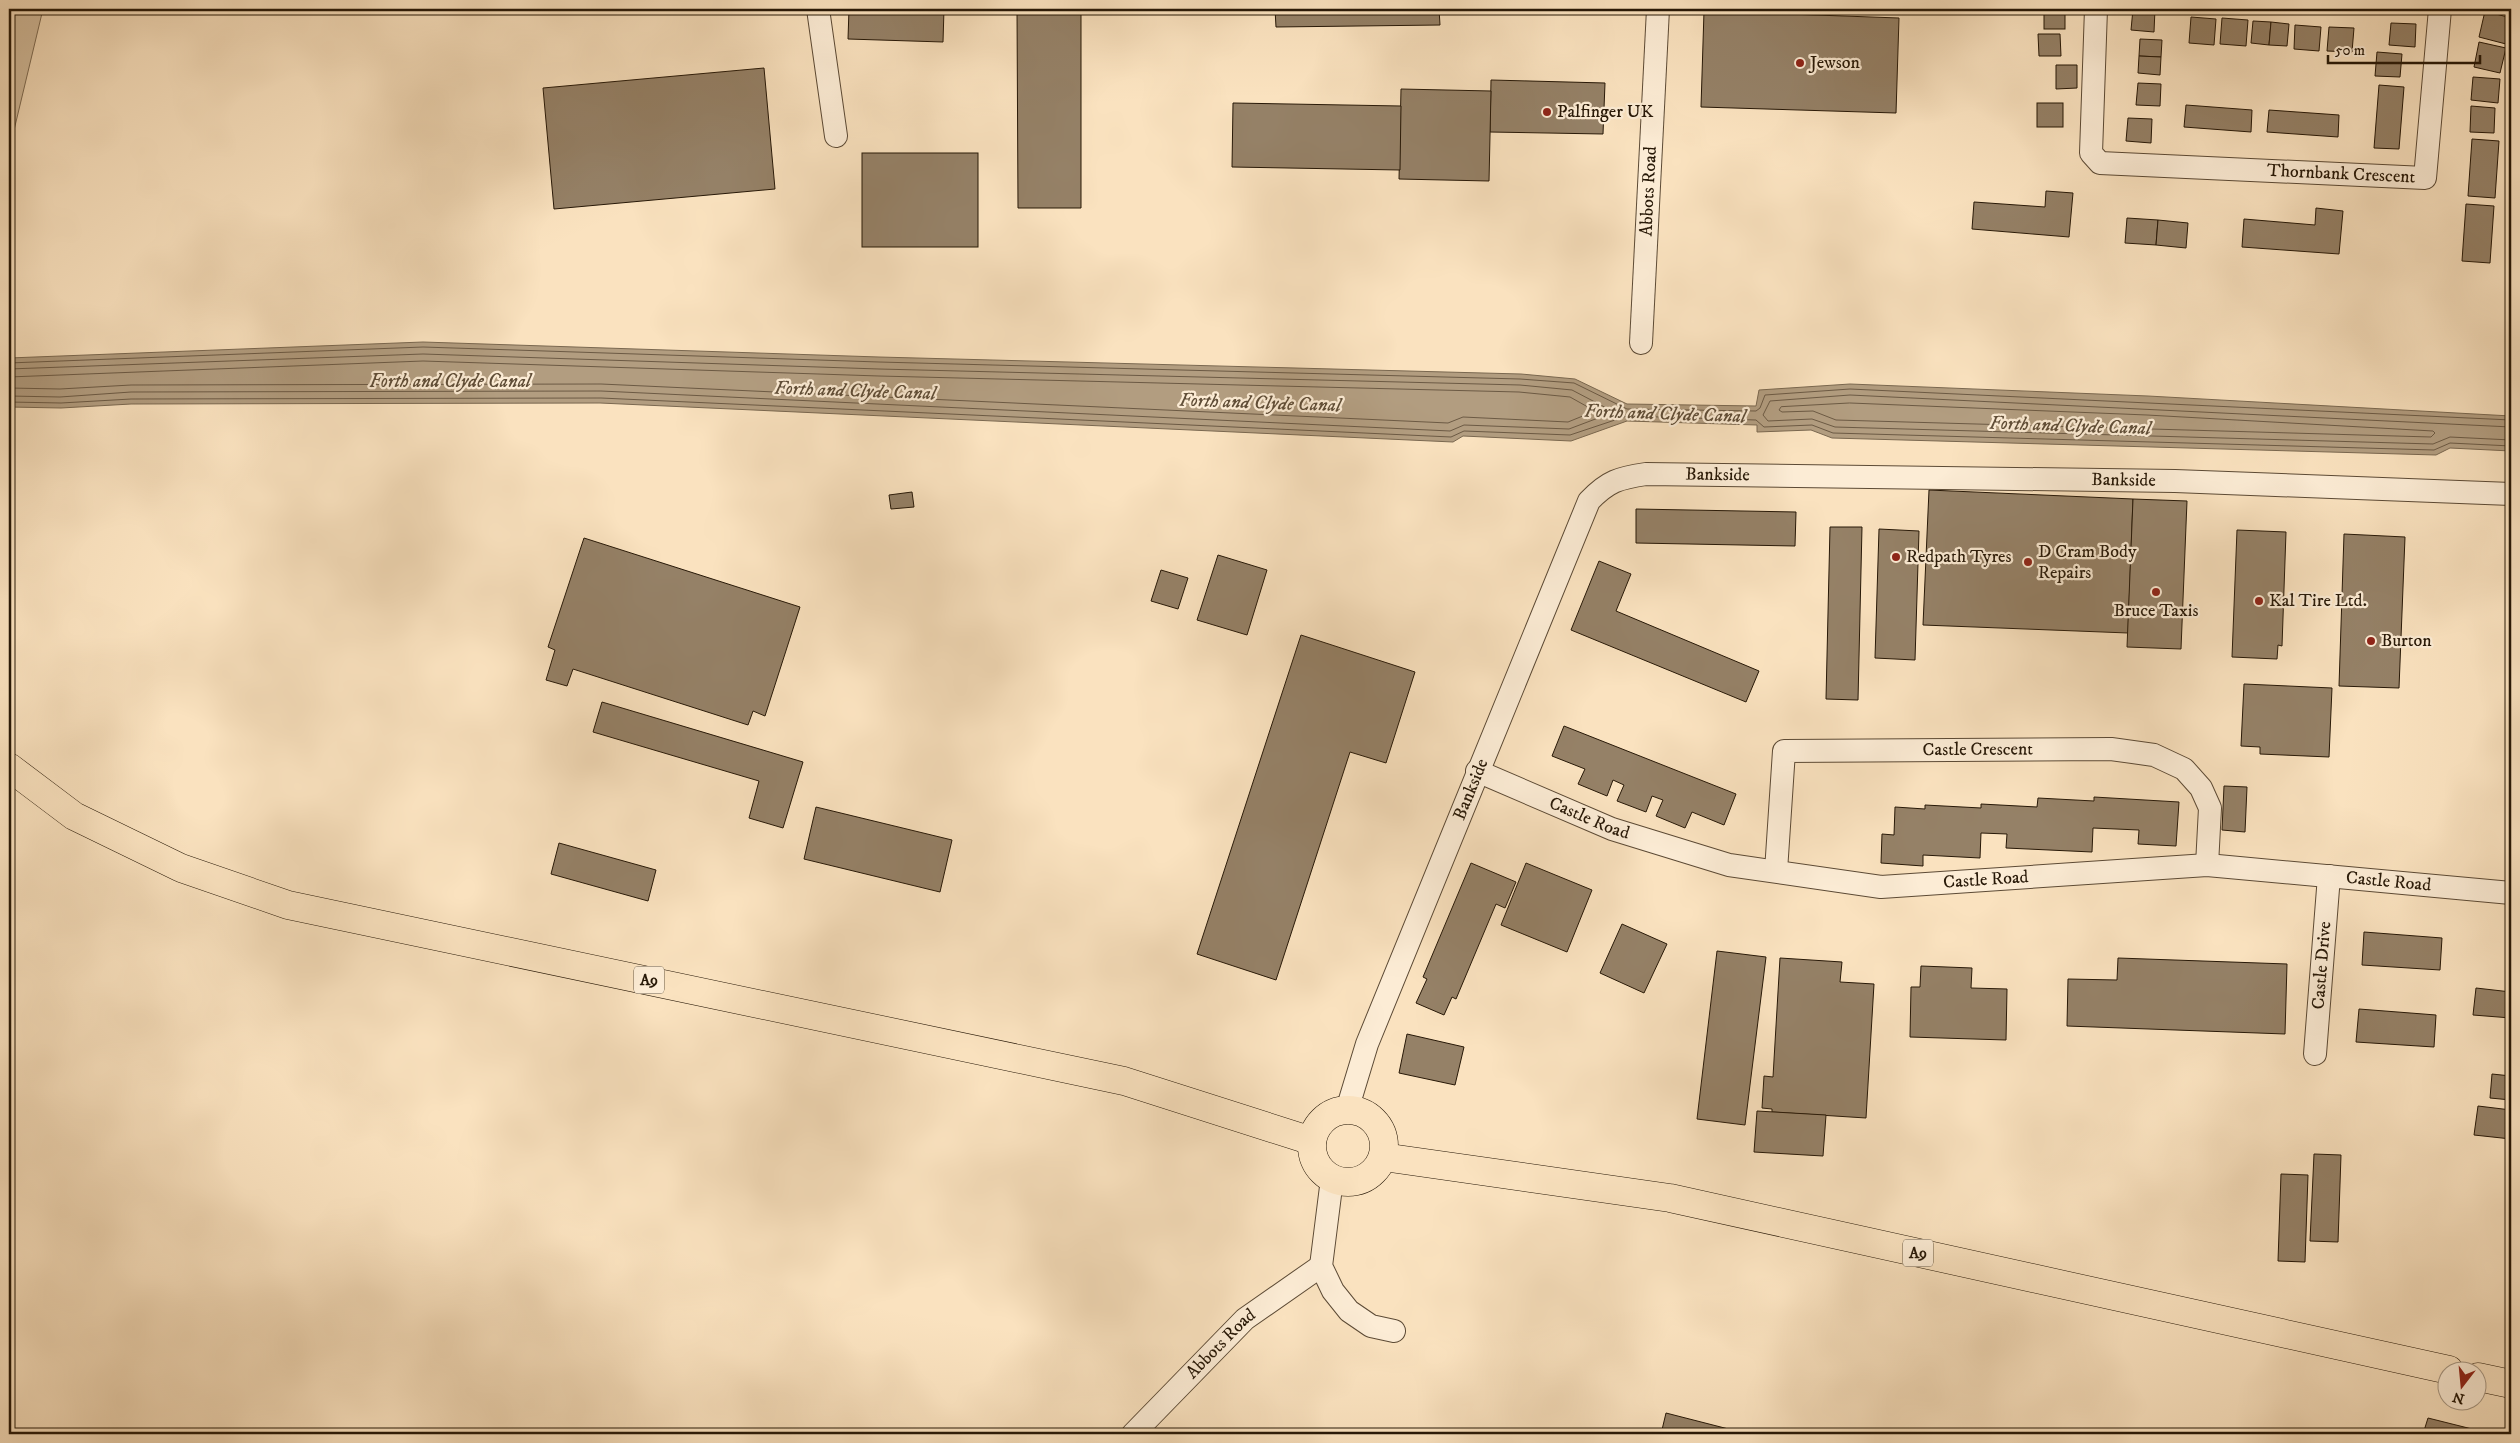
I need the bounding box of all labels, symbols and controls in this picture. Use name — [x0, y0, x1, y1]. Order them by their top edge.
scale bar — [2328, 32, 2480, 64]
text: 50 m — [2335, 41, 2365, 60]
place label: Jewson — [1808, 52, 1861, 74]
marker: Jewson — [1794, 57, 1806, 69]
place label: Palfinger UK — [1557, 101, 1654, 123]
marker: Palfinger UK — [1541, 106, 1553, 118]
street label: Abbots Road — [1635, 146, 1662, 237]
street label: Thornbank Crescent — [2267, 160, 2416, 189]
water label: Forth and Clyde Canal — [369, 370, 533, 393]
water label: Forth and Clyde Canal — [774, 377, 938, 405]
water label: Forth and Clyde Canal — [1179, 389, 1343, 417]
water label: Forth and Clyde Canal — [1584, 400, 1748, 428]
water label: Forth and Clyde Canal — [1989, 412, 2153, 440]
street label: Bankside — [1685, 464, 1750, 486]
street label: Bankside — [2091, 469, 2156, 492]
place label: D Cram Body Repairs — [2038, 541, 2137, 584]
place label: Redpath Tyres — [1906, 546, 2012, 568]
marker: Redpath Tyres — [1890, 551, 1902, 563]
marker: D Cram Body Repairs — [2022, 556, 2034, 568]
marker: Bruce Taxis — [2150, 586, 2162, 598]
place label: Kal Tire Ltd. — [2269, 590, 2367, 612]
marker: Kal Tire Ltd. — [2253, 595, 2265, 607]
place label: Bruce Taxis — [2114, 600, 2198, 622]
place label: Burton — [2381, 630, 2432, 652]
marker: Burton — [2365, 635, 2377, 647]
street label: Castle Crescent — [1922, 738, 2033, 761]
street label: Bankside — [1449, 755, 1493, 823]
street label: Castle Road — [1546, 792, 1632, 845]
street label: Castle Road — [1942, 866, 2029, 894]
street label: Castle Road — [2345, 867, 2432, 897]
street label: Castle Drive — [2308, 920, 2336, 1010]
road number: A9 — [634, 966, 664, 994]
road number: A9 — [1903, 1240, 1933, 1266]
street label: Abbots Road — [1182, 1304, 1260, 1384]
north arrow — [2438, 1360, 2488, 1410]
text: N — [2450, 1387, 2467, 1408]

